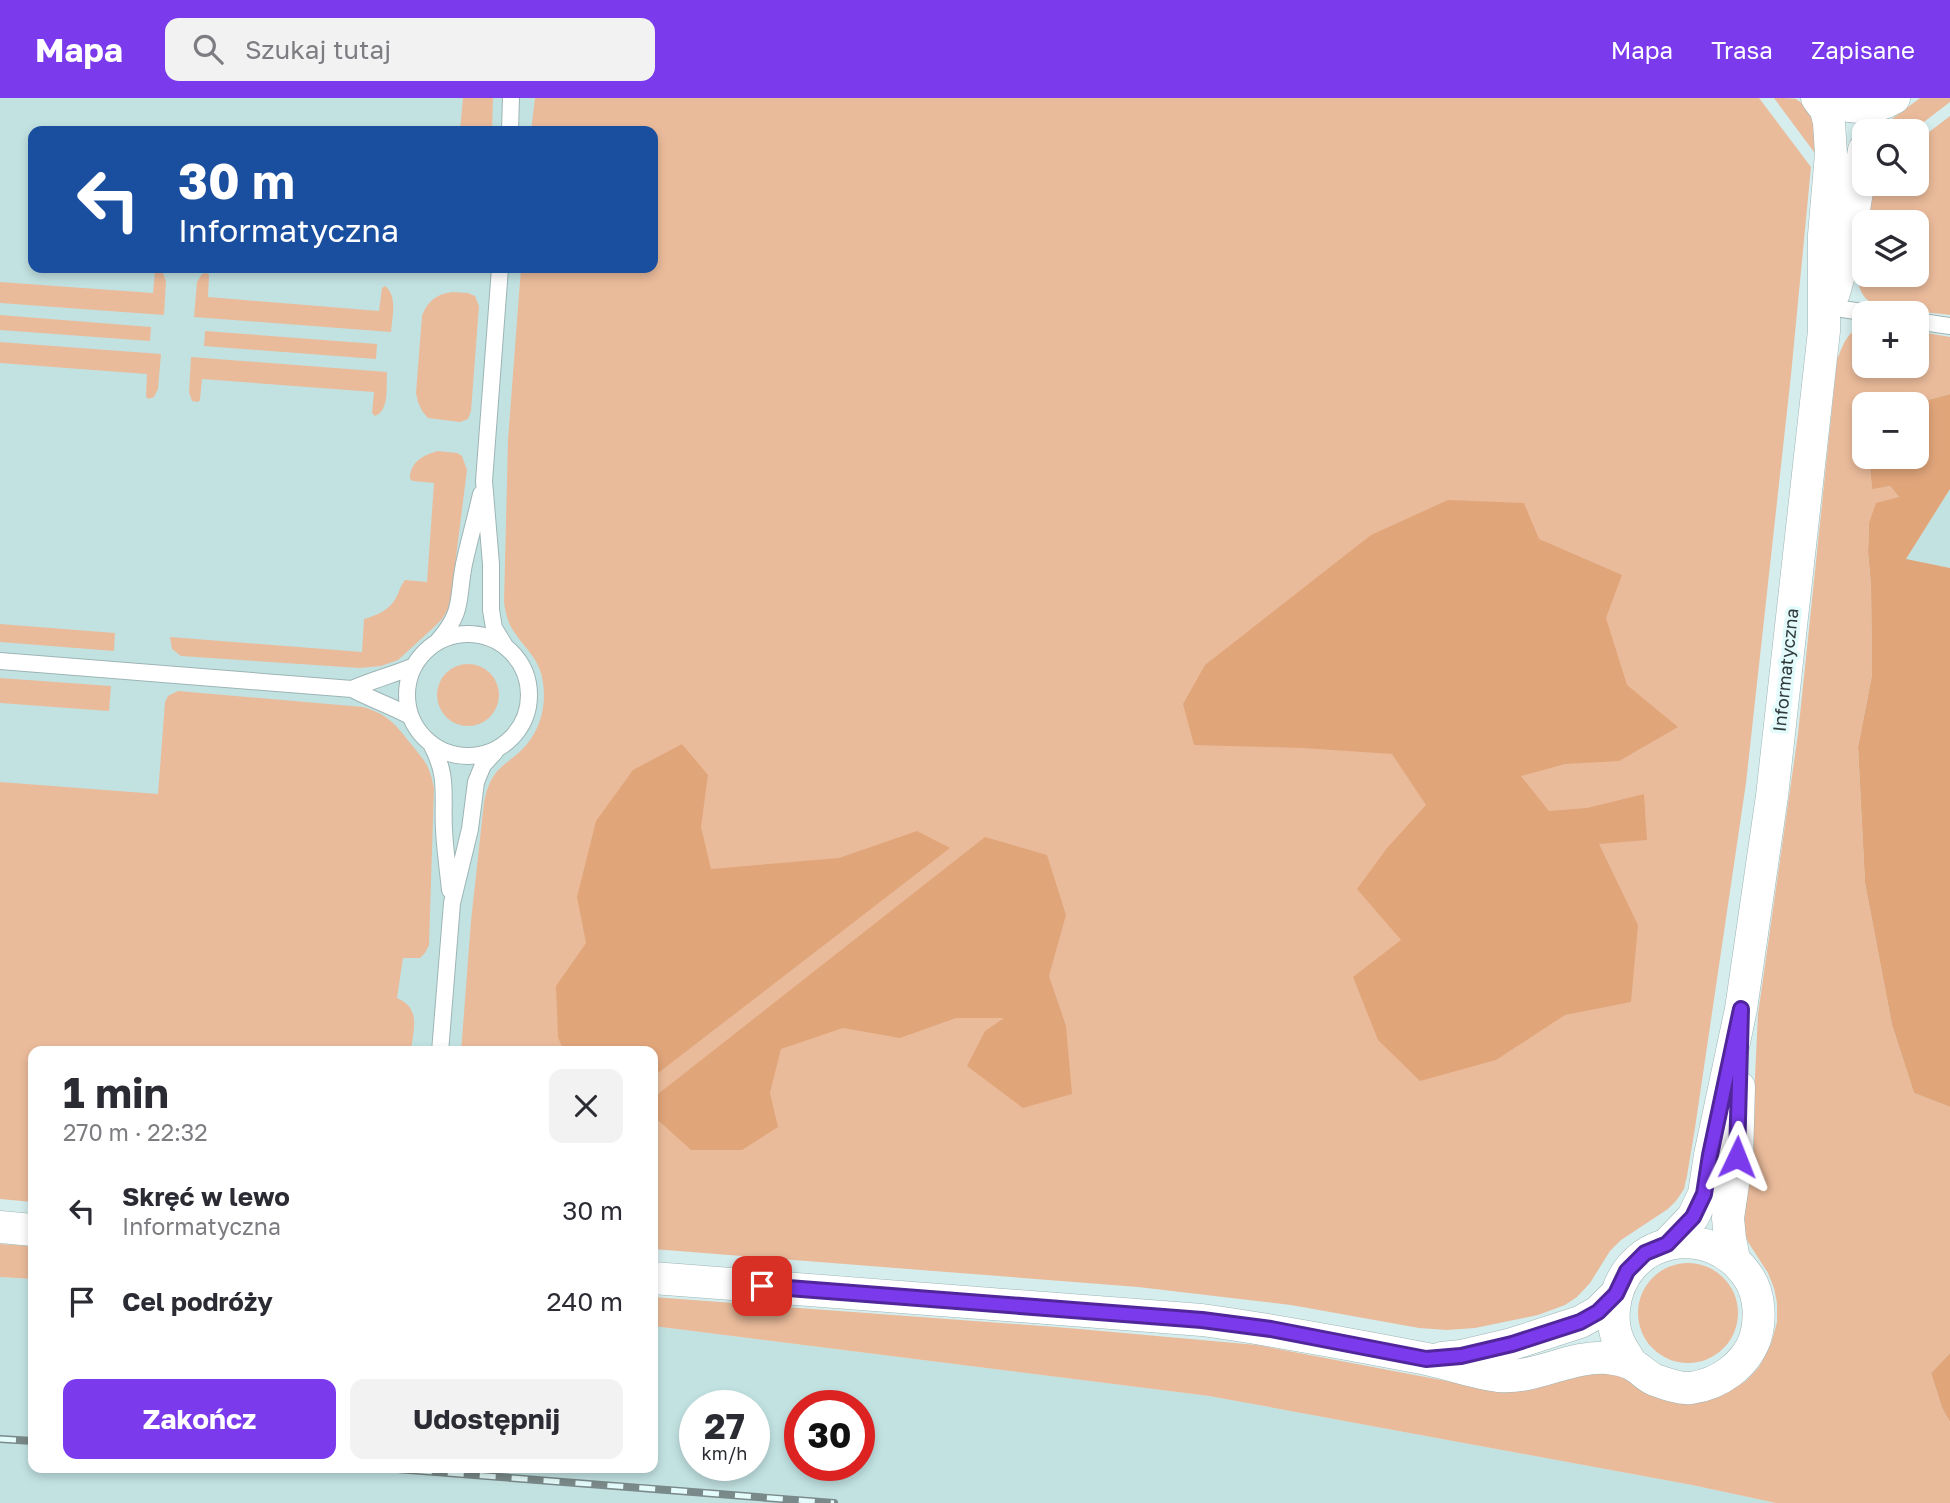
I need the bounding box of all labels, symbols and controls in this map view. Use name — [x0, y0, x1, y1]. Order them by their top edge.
search box — [165, 18, 655, 81]
text: Mapa — [35, 30, 123, 69]
icon: search — [189, 30, 227, 68]
text: Szukaj tutaj — [245, 34, 391, 65]
text: Mapa — [1611, 35, 1673, 64]
text: Trasa — [1711, 35, 1773, 64]
text: Zapisane — [1811, 35, 1915, 64]
map controls — [1852, 119, 1929, 469]
button: search — [1852, 119, 1929, 196]
text: 30 m — [178, 151, 295, 210]
icon: left — [63, 154, 154, 245]
button: layers — [1852, 210, 1929, 287]
text: Informatyczna — [178, 211, 399, 249]
button: + — [1852, 301, 1929, 378]
button: − — [1852, 392, 1929, 469]
street label: Informatyczna — [1768, 607, 1802, 733]
text: 1 min — [63, 1067, 169, 1117]
button: close — [549, 1069, 623, 1143]
text: 270 m · 22:32 — [63, 1118, 208, 1146]
position arrow — [1700, 1120, 1774, 1194]
text: Skręć w lewo — [122, 1181, 290, 1212]
icon: left — [63, 1192, 101, 1230]
text: 30 m — [562, 1195, 623, 1226]
text: Informatyczna — [122, 1212, 281, 1240]
pin — [732, 1256, 792, 1316]
icon: arrive — [743, 1267, 781, 1305]
icon: arrive — [63, 1283, 101, 1321]
text: Cel podróży — [122, 1286, 273, 1317]
text: 240 m — [546, 1286, 623, 1317]
button: Zakończ — [63, 1379, 336, 1459]
button: Udostępnij — [350, 1379, 623, 1459]
speed limit sign: 30 — [784, 1390, 875, 1481]
text: 27 — [704, 1405, 745, 1447]
text: km/h — [702, 1442, 747, 1464]

